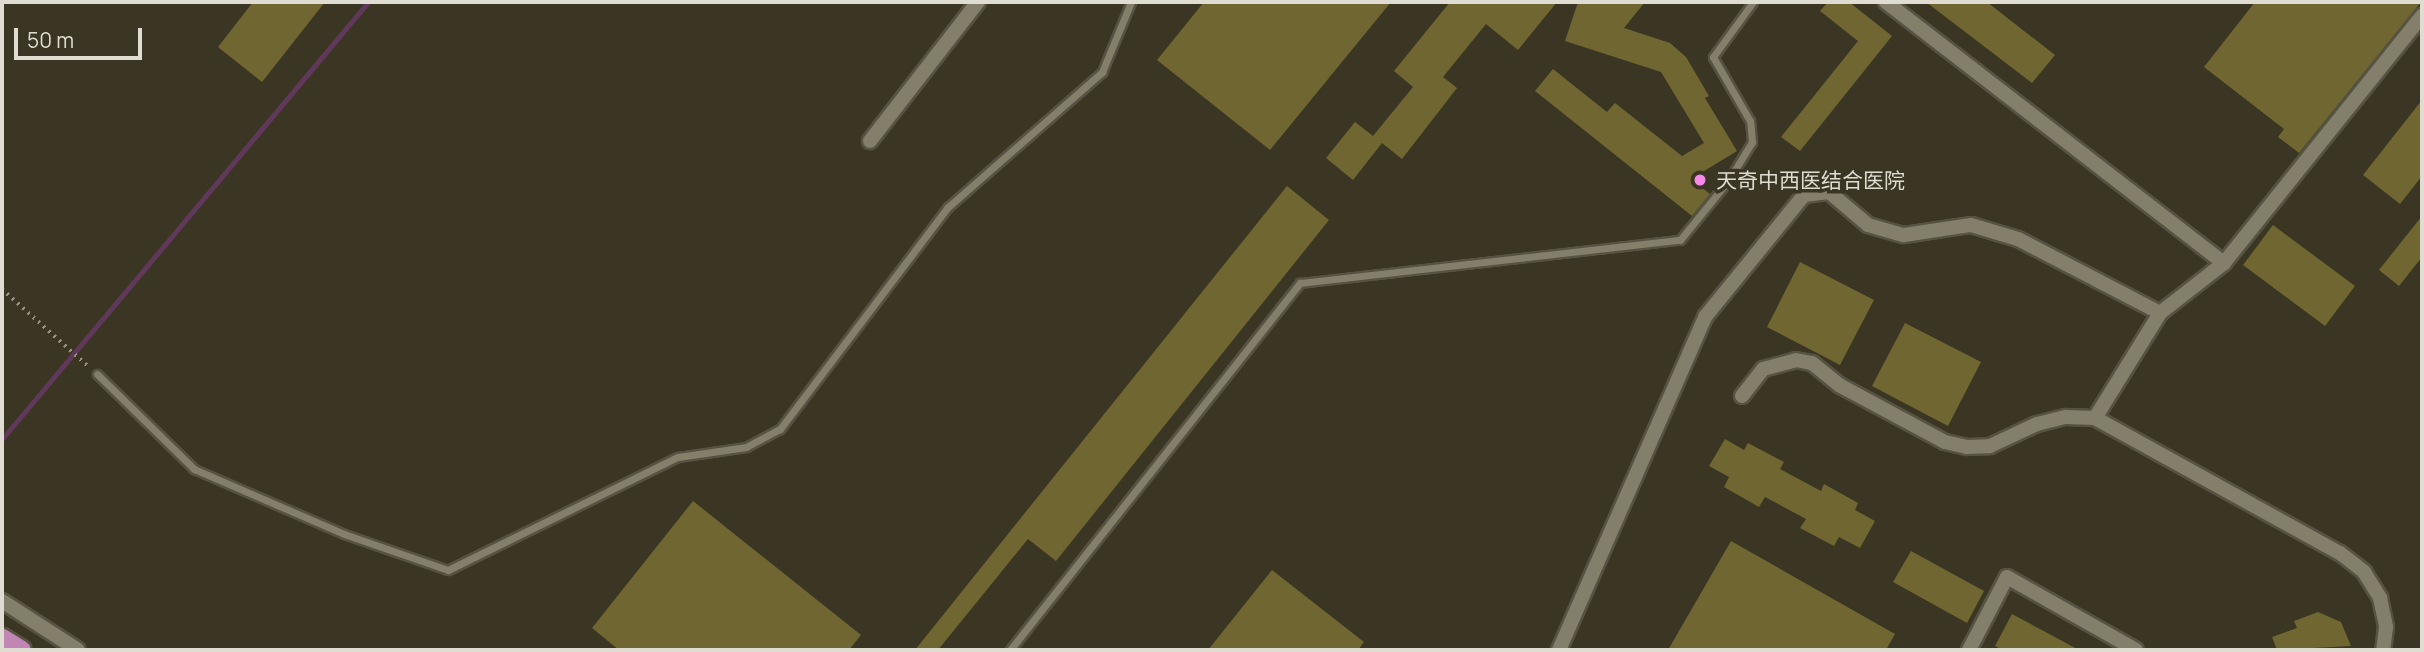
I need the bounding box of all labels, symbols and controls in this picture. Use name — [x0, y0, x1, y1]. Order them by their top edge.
scale bar — [18, 14, 145, 58]
text: 50 m — [27, 26, 74, 54]
place label: 天奇中西医结合医院 — [1716, 167, 1905, 193]
marker: 天奇中西医结合医院 — [1690, 170, 1710, 190]

